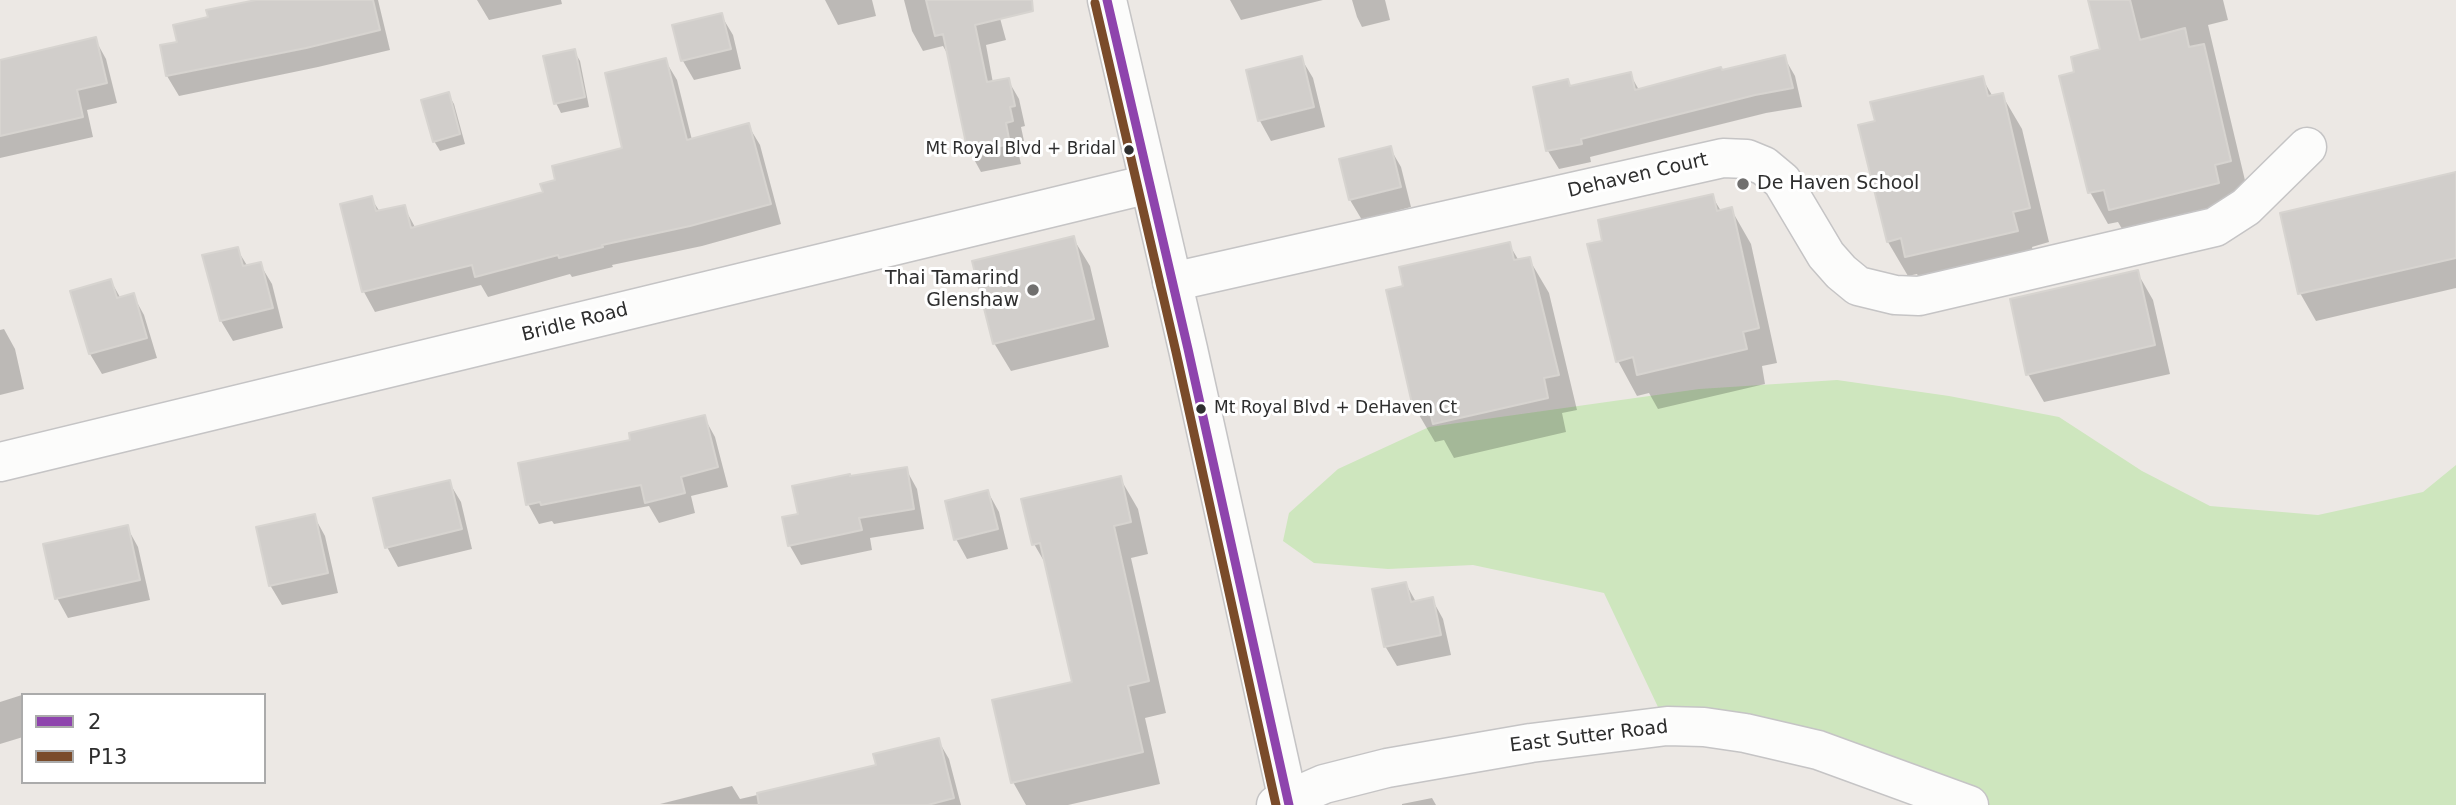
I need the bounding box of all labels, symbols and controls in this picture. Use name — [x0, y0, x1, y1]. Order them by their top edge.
place label: Mt Royal Blvd + Bridal — [926, 140, 1116, 160]
marker: Mt Royal Blvd + Bridal — [1122, 143, 1136, 157]
street label: Dehaven Court — [1566, 149, 1710, 203]
place label: De Haven School — [1757, 173, 1919, 195]
marker: De Haven School — [1735, 176, 1751, 192]
place label: Thai Tamarind Glenshaw — [885, 268, 1019, 312]
marker: Thai Tamarind Glenshaw — [1025, 282, 1041, 298]
street label: Bridle Road — [519, 299, 631, 347]
place label: Mt Royal Blvd + DeHaven Ct — [1214, 399, 1457, 419]
marker: Mt Royal Blvd + DeHaven Ct — [1194, 402, 1208, 416]
legend — [21, 693, 266, 784]
text: 2 — [88, 710, 101, 734]
street label: East Sutter Road — [1509, 716, 1669, 758]
text: P13 — [88, 745, 127, 769]

